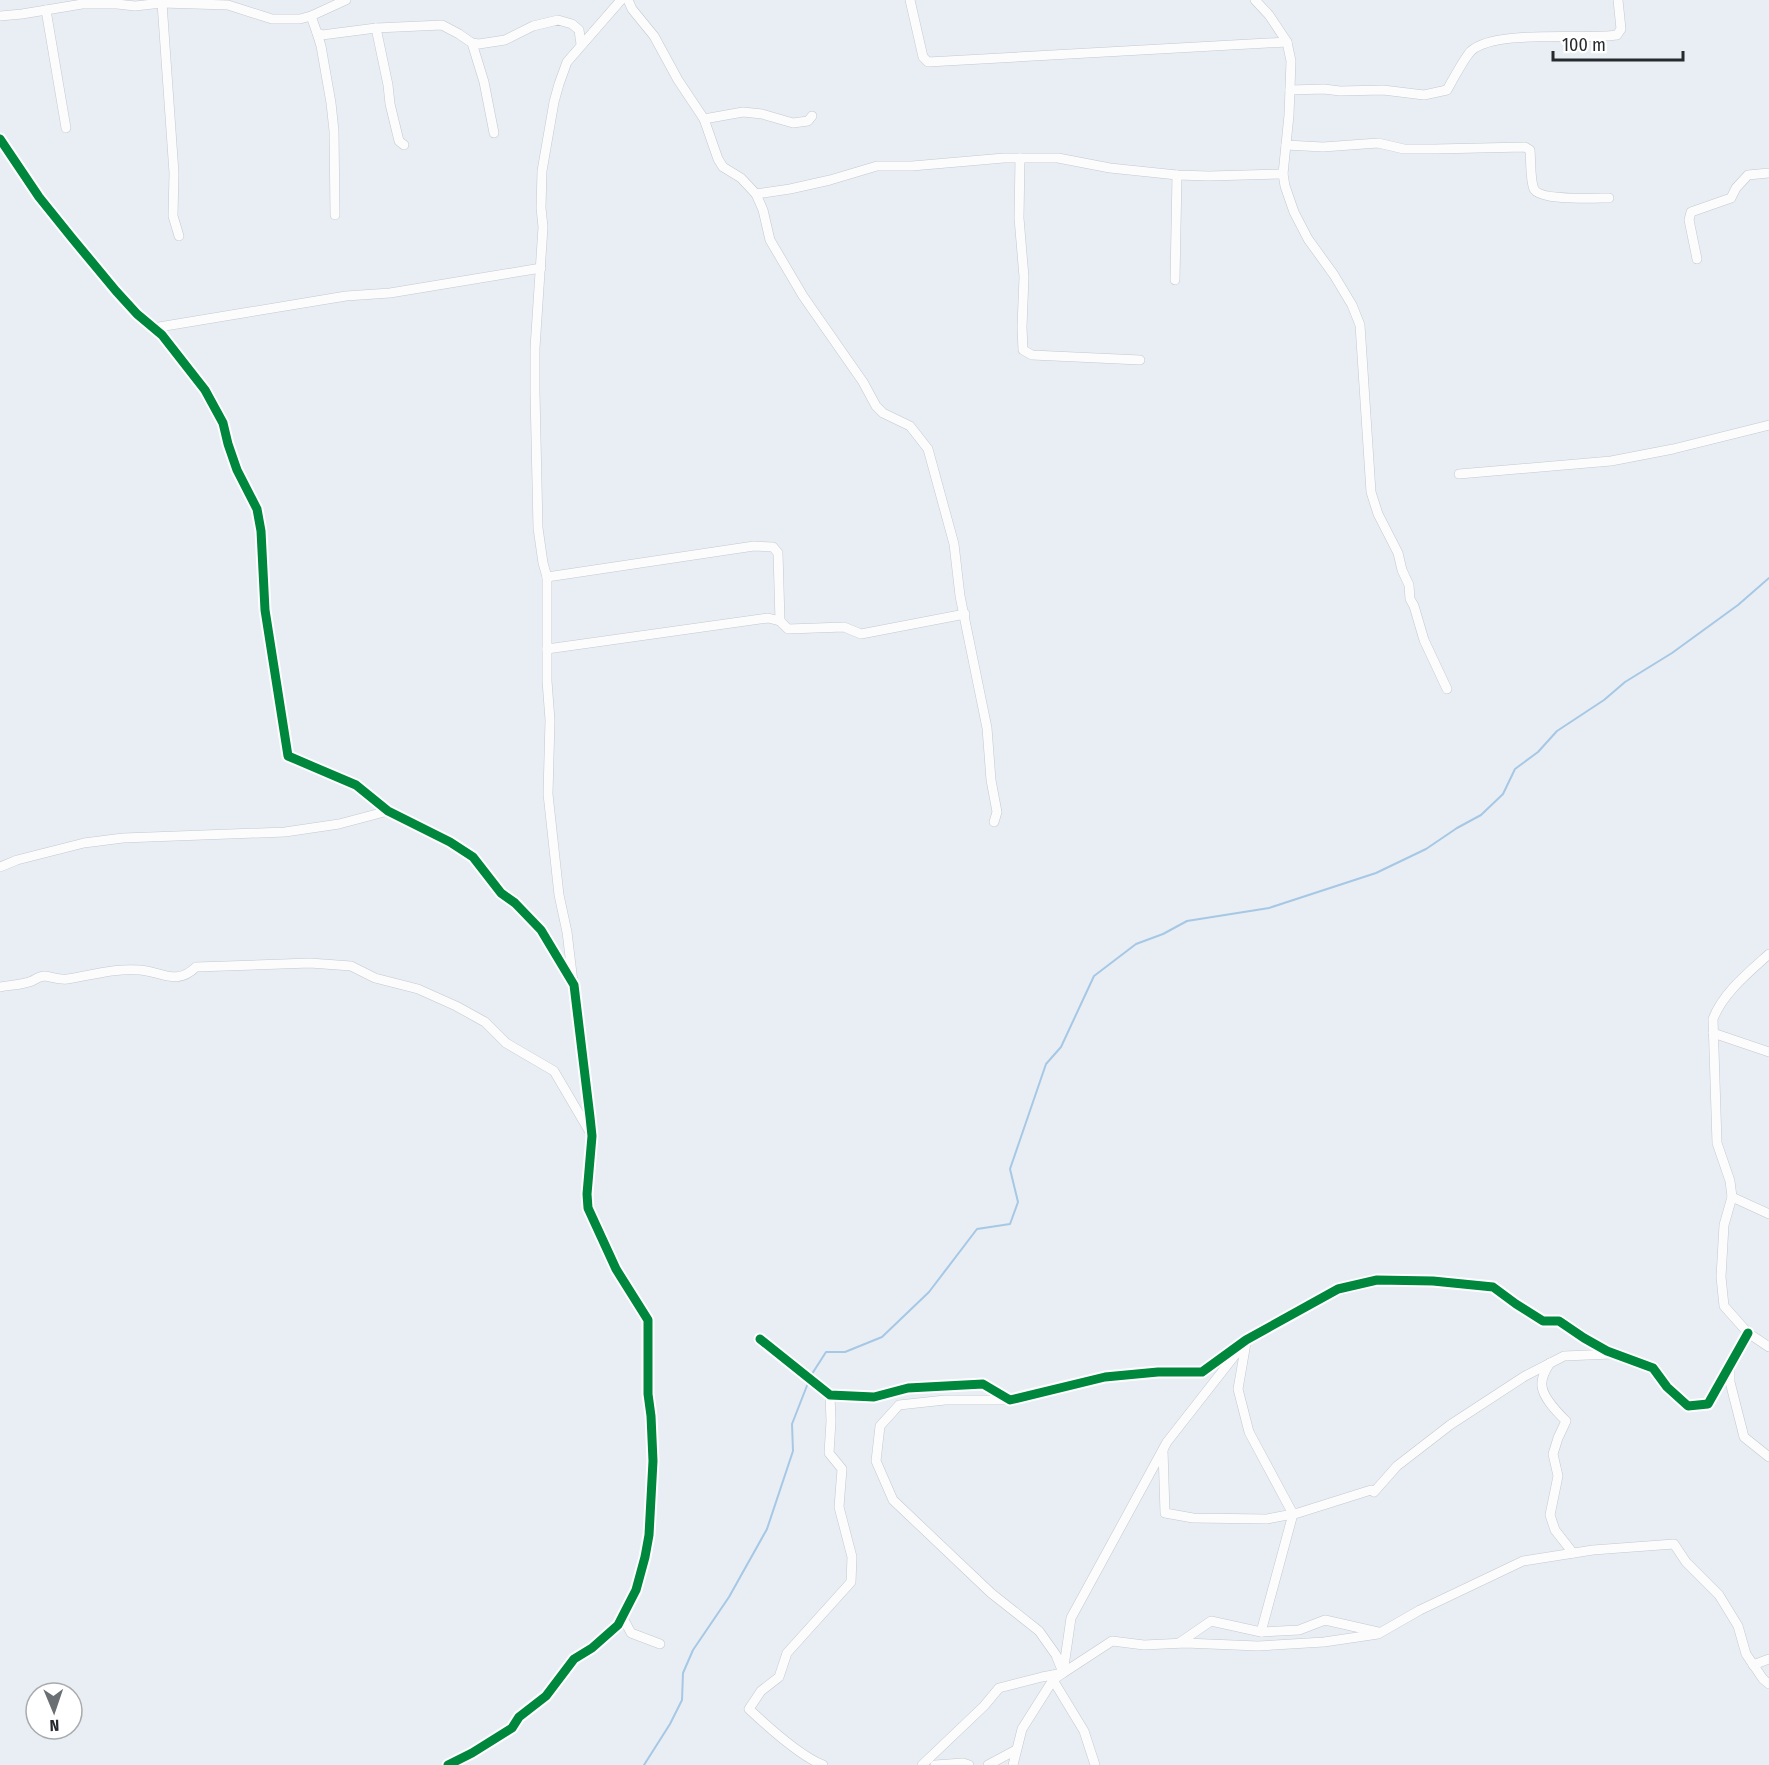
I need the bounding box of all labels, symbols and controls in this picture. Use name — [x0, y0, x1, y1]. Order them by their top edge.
scale bar — [1553, 24, 1684, 62]
text: 100 m — [1562, 34, 1606, 56]
north arrow — [24, 1681, 84, 1741]
text: N — [49, 1716, 60, 1735]

